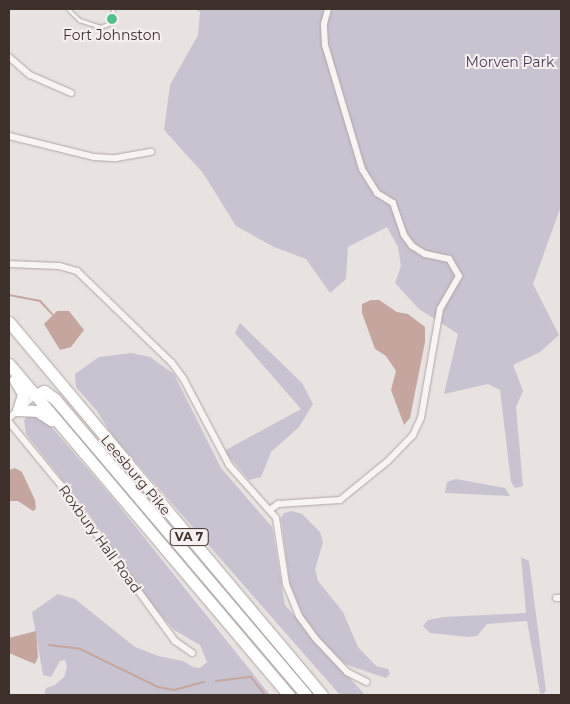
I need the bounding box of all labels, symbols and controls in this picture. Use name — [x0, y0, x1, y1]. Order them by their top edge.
marker: Fort Johnston — [106, 13, 118, 25]
place label: Fort Johnston — [63, 27, 161, 43]
park label: Morven Park — [466, 54, 554, 70]
street label: Leesburg Pike — [97, 431, 175, 519]
street label: Roxbury Hall Road — [55, 482, 145, 596]
road number: VA 7 — [169, 528, 209, 546]

